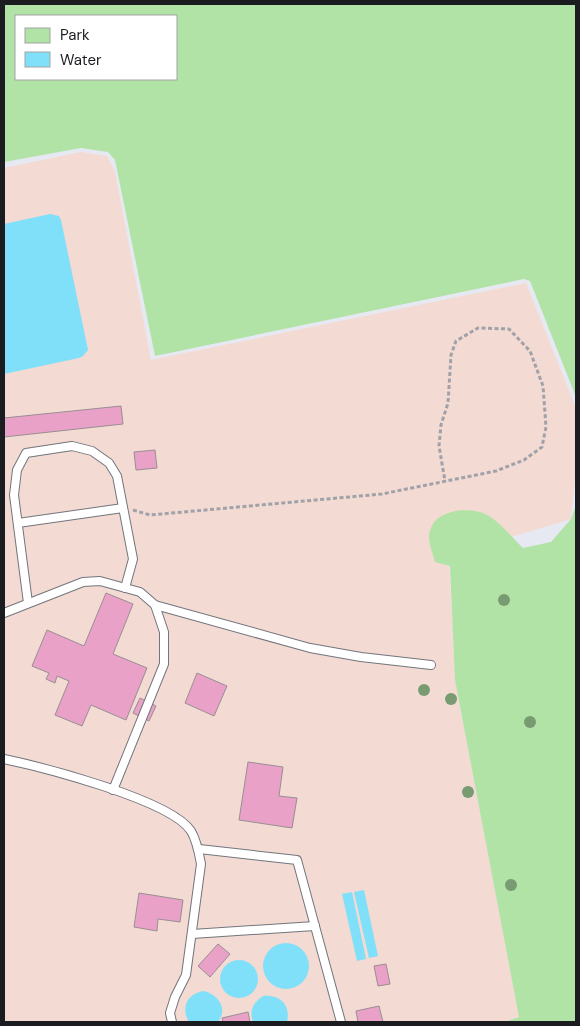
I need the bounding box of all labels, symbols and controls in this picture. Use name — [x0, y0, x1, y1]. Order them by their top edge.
legend — [15, 15, 178, 80]
text: Park — [60, 25, 90, 45]
text: Water — [60, 50, 102, 70]

